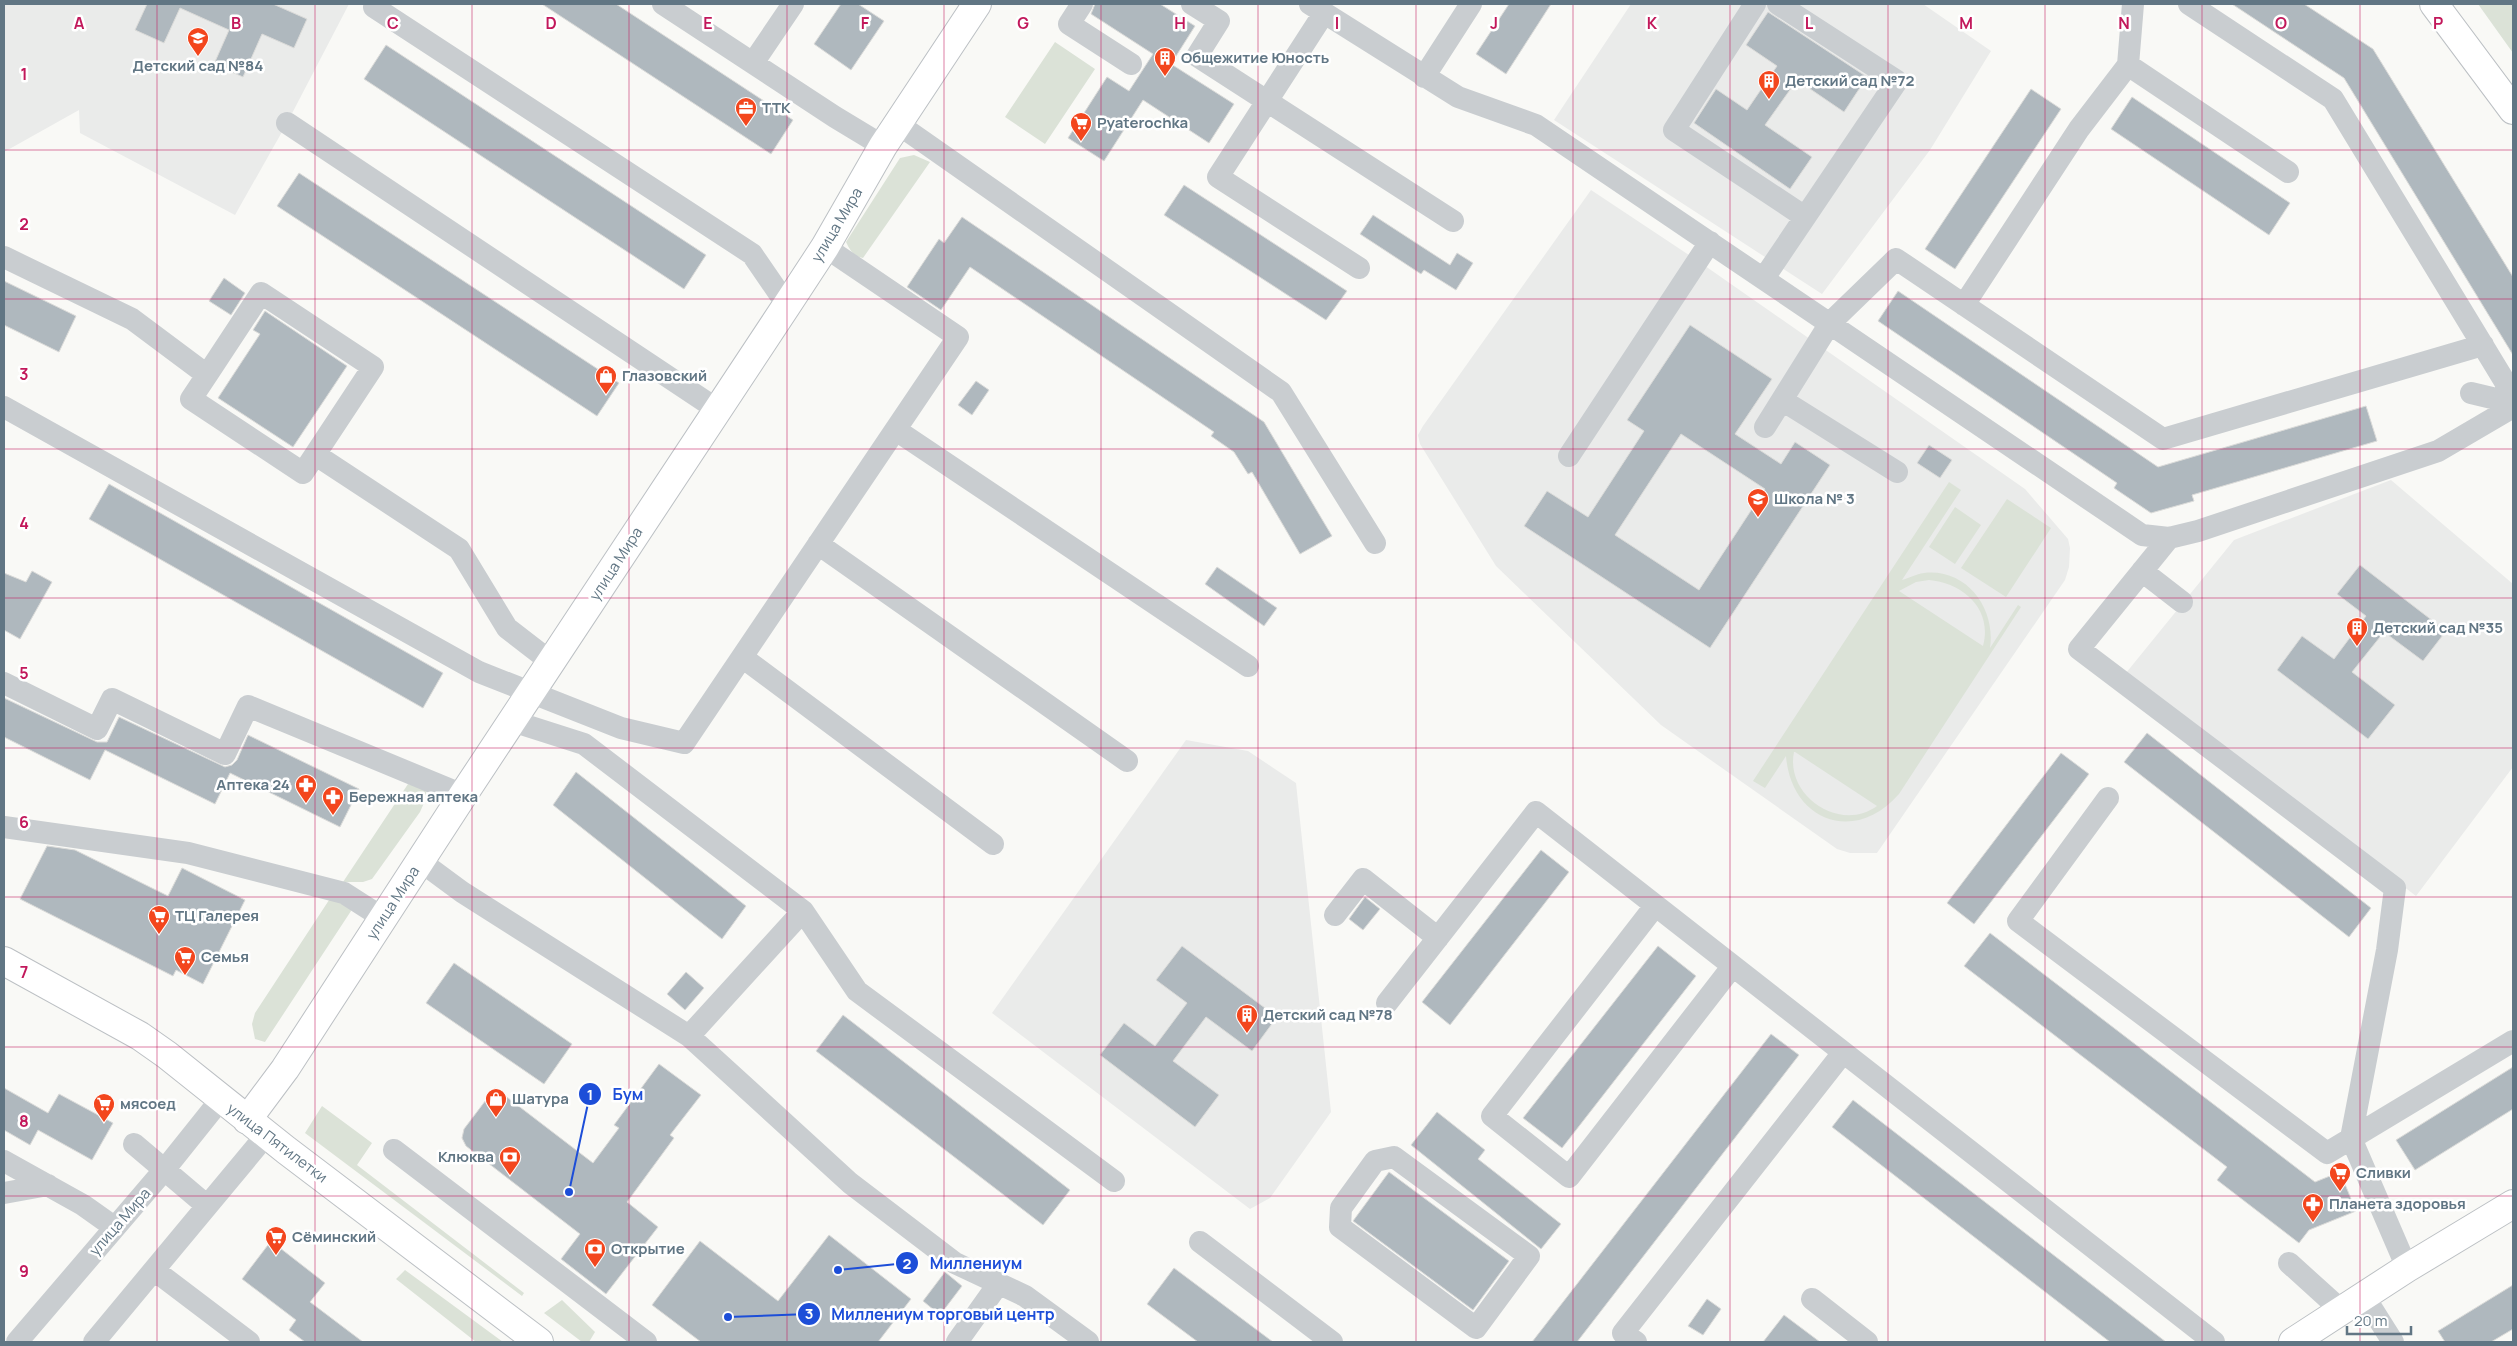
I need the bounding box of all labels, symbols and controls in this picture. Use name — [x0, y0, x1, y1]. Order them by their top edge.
text: A — [74, 12, 85, 34]
text: B — [231, 12, 241, 34]
text: C — [387, 12, 399, 34]
text: D — [545, 12, 557, 34]
text: E — [703, 12, 713, 34]
text: F — [861, 12, 870, 34]
text: G — [1017, 12, 1029, 34]
text: H — [1174, 12, 1186, 34]
text: I — [1335, 12, 1339, 34]
text: J — [1490, 12, 1498, 34]
text: K — [1647, 12, 1658, 34]
text: L — [1805, 12, 1814, 34]
text: M — [1959, 12, 1973, 34]
text: N — [2118, 12, 2130, 34]
text: O — [2275, 12, 2287, 34]
text: P — [2433, 12, 2443, 34]
school or university icon: Детский сад №84 — [186, 26, 210, 57]
building icon: Общежитие Юность — [1153, 46, 1177, 77]
place label: Общежитие Юность — [1181, 47, 1329, 68]
place label: Детский сад №84 — [133, 55, 263, 76]
text: 1 — [20, 63, 28, 85]
building icon: Детский сад №72 — [1757, 69, 1781, 100]
place label: Детский сад №72 — [1785, 70, 1914, 91]
office icon: ТТК — [734, 96, 758, 127]
place label: ТТК — [762, 97, 791, 118]
supermarket icon: Pyaterochka — [1069, 111, 1093, 142]
place label: Pyaterochka — [1097, 112, 1188, 133]
street label: улица Мира — [806, 183, 867, 266]
text: 2 — [19, 213, 29, 235]
text: 3 — [19, 363, 29, 385]
shop icon: Глазовский — [594, 364, 618, 395]
place label: Глазовский — [622, 365, 707, 386]
school or university icon: Школа № 3 — [1746, 487, 1770, 518]
place label: Школа № 3 — [1774, 488, 1855, 509]
text: 4 — [19, 512, 29, 534]
street label: улица Мира — [584, 523, 647, 605]
building icon: Детский сад №35 — [2345, 616, 2369, 647]
place label: Детский сад №35 — [2373, 617, 2503, 638]
text: 5 — [19, 662, 29, 684]
pharmacy icon: Аптека 24 — [294, 773, 318, 804]
place label: Аптека 24 — [216, 774, 290, 795]
pharmacy icon: Бережная аптека — [321, 785, 345, 816]
place label: Бережная аптека — [349, 786, 478, 807]
text: 6 — [19, 811, 29, 833]
street label: улица Мира — [361, 862, 424, 944]
supermarket icon: ТЦ Галерея — [147, 904, 171, 935]
place label: ТЦ Галерея — [175, 905, 259, 926]
supermarket icon: Семья — [173, 945, 197, 976]
place label: Семья — [201, 946, 249, 967]
text: 7 — [20, 961, 28, 983]
building icon: Детский сад №78 — [1235, 1003, 1259, 1034]
place label: Детский сад №78 — [1263, 1004, 1393, 1025]
callout: Бум — [577, 1079, 653, 1110]
text: Бум — [613, 1083, 643, 1105]
text: 1 — [587, 1084, 593, 1105]
shop icon: Шатура — [484, 1087, 508, 1118]
place label: Шатура — [512, 1088, 569, 1109]
supermarket icon: мясоед — [92, 1092, 116, 1123]
place label: мясоед — [120, 1093, 176, 1114]
street label: улица Пятилетки — [223, 1098, 332, 1187]
text: 8 — [19, 1110, 29, 1132]
bank icon: Клюква — [498, 1145, 522, 1176]
place label: Клюква — [438, 1146, 494, 1167]
supermarket icon: Сливки — [2328, 1161, 2352, 1192]
place label: Сливки — [2356, 1162, 2411, 1183]
street label: улица Мира — [84, 1183, 155, 1260]
pharmacy icon: Планета здоровья — [2301, 1192, 2325, 1223]
place label: Планета здоровья — [2329, 1193, 2466, 1214]
supermarket icon: Сёминский — [264, 1225, 288, 1256]
place label: Сёминский — [292, 1226, 376, 1247]
bank icon: Открытие — [583, 1237, 607, 1268]
place label: Открытие — [611, 1238, 685, 1259]
callout: Миллениум — [895, 1248, 1032, 1279]
text: Миллениум — [930, 1252, 1022, 1274]
text: 2 — [903, 1253, 912, 1274]
text: 9 — [19, 1260, 29, 1282]
callout: Миллениум торговый центр — [797, 1299, 1065, 1330]
text: 3 — [805, 1303, 813, 1324]
text: Миллениум торговый центр — [831, 1303, 1055, 1325]
scale bar — [2347, 1304, 2411, 1336]
text: 20 m — [2354, 1310, 2387, 1331]

